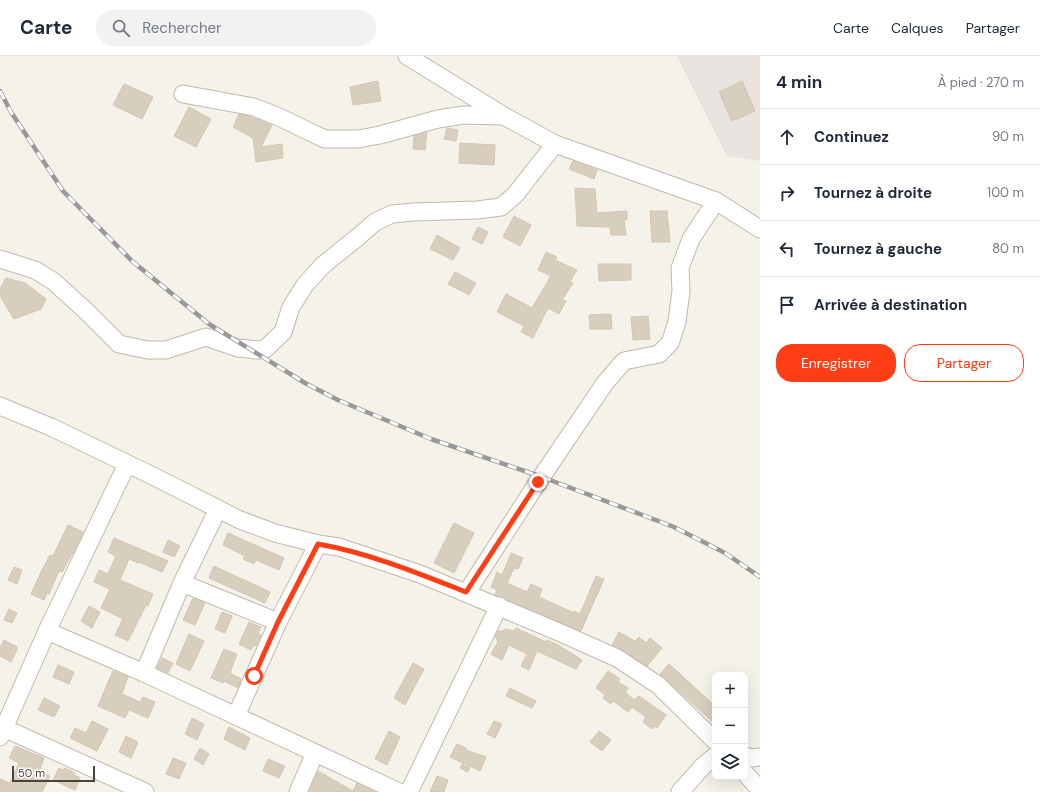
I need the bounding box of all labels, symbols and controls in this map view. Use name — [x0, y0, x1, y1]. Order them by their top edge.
search box — [96, 10, 376, 46]
text: Carte — [20, 15, 72, 40]
icon: search — [110, 17, 132, 39]
text: Rechercher — [142, 18, 222, 38]
text: Carte — [833, 19, 869, 37]
text: Calques — [891, 19, 944, 37]
text: Partager — [966, 19, 1020, 37]
text: 4 min — [776, 71, 822, 93]
text: À pied · 270 m — [938, 74, 1024, 91]
icon: ahead — [776, 126, 798, 148]
text: Continuez — [814, 127, 889, 147]
text: 90 m — [992, 128, 1024, 145]
icon: right — [776, 182, 798, 204]
text: Tournez à droite — [814, 183, 932, 203]
text: 100 m — [987, 184, 1024, 201]
icon: left — [776, 238, 798, 260]
text: Tournez à gauche — [814, 239, 942, 259]
text: 80 m — [992, 240, 1024, 257]
icon: arrive — [776, 294, 798, 316]
text: Arrivée à destination — [814, 295, 967, 315]
button: Enregistrer — [776, 344, 896, 382]
button: Partager — [904, 344, 1024, 382]
route end — [529, 473, 547, 491]
route start — [245, 667, 263, 685]
map controls — [712, 672, 748, 780]
button: + — [712, 672, 748, 708]
button: − — [712, 708, 748, 744]
button: layers — [712, 744, 748, 780]
scale bar — [12, 764, 95, 783]
text: 50 m — [18, 766, 45, 780]

